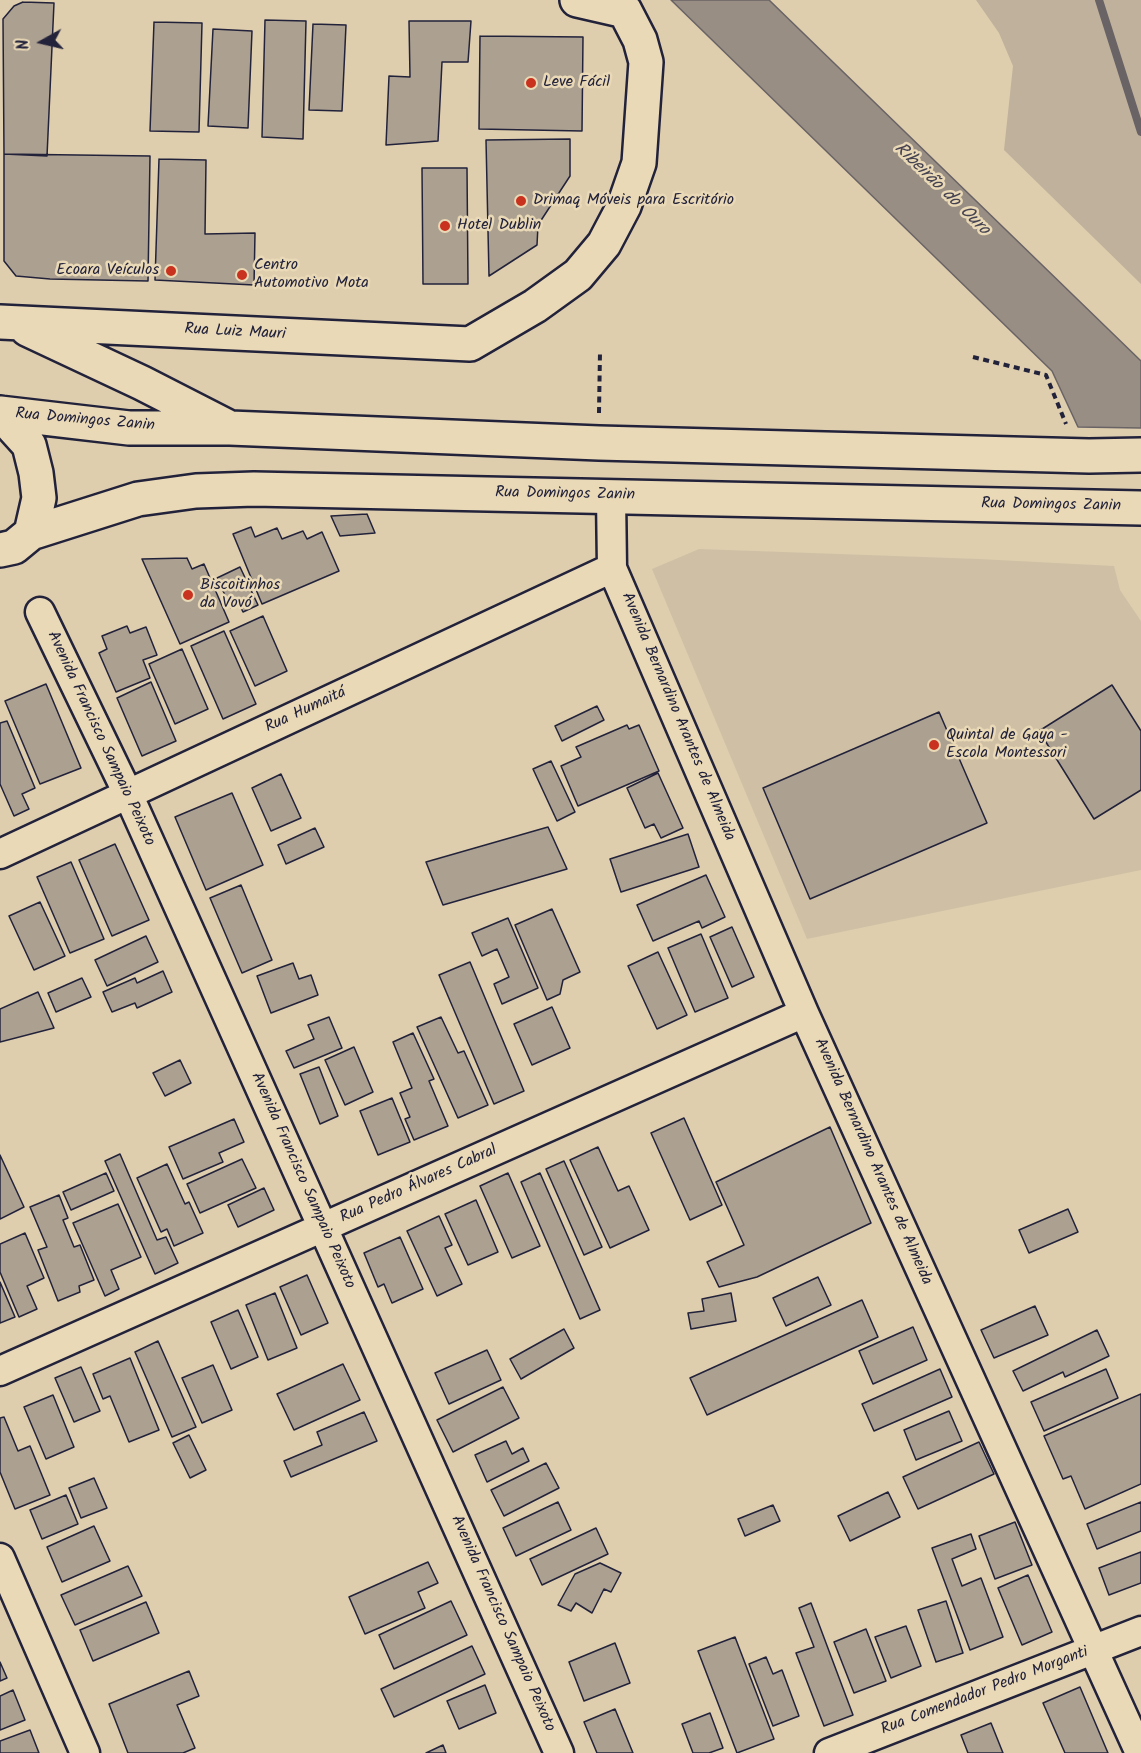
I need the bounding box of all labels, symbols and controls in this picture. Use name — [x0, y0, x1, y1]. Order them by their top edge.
north arrow — [12, 12, 72, 72]
text: N — [11, 38, 37, 51]
place label: Leve Fácil — [543, 73, 610, 93]
marker: Leve Fácil — [524, 76, 538, 90]
water label: Ribeirão do Ouro — [889, 139, 993, 241]
place label: Drimaq Móveis para Escritório — [533, 191, 734, 211]
marker: Drimaq Móveis para Escritório — [514, 194, 528, 208]
place label: Hotel Dublin — [457, 216, 541, 236]
marker: Hotel Dublin — [438, 219, 452, 233]
place label: Centro Automotivo Mota — [254, 256, 369, 294]
place label: Ecoara Veículos — [56, 261, 159, 281]
marker: Ecoara Veículos — [164, 264, 178, 278]
marker: Centro Automotivo Mota — [235, 268, 249, 282]
street label: Rua Luiz Mauri — [184, 321, 286, 345]
street label: Rua Domingos Zanin — [14, 405, 156, 437]
street label: Rua Domingos Zanin — [495, 484, 635, 506]
street label: Rua Domingos Zanin — [981, 495, 1121, 517]
place label: Biscoitinhos da Vovó — [200, 576, 280, 614]
marker: Biscoitinhos da Vovó — [181, 588, 195, 602]
street label: Avenida Bernardino Arantes de Almeida — [616, 590, 738, 844]
street label: Avenida Francisco Sampaio Peixoto — [42, 629, 158, 849]
street label: Rua Humaitá — [262, 684, 350, 738]
place label: Quintal de Gaya - Escola Montessori — [946, 726, 1068, 764]
marker: Quintal de Gaya - Escola Montessori — [927, 738, 941, 752]
street label: Avenida Bernardino Arantes de Almeida — [809, 1036, 935, 1288]
street label: Avenida Francisco Sampaio Peixoto — [245, 1070, 359, 1292]
street label: Rua Pedro Álvares Cabral — [338, 1142, 500, 1228]
street label: Avenida Francisco Sampaio Peixoto — [445, 1513, 559, 1735]
street label: Rua Comendador Pedro Morganti — [879, 1644, 1091, 1740]

